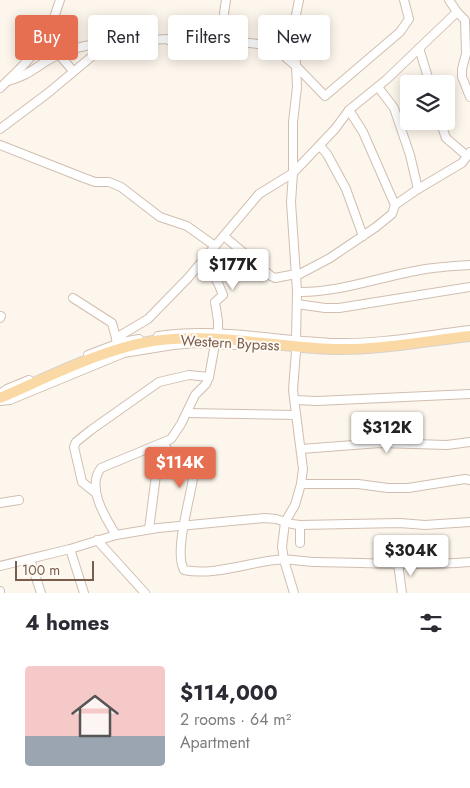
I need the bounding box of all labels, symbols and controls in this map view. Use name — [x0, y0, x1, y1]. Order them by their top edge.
chip: Buy — [15, 15, 78, 60]
chip: Rent — [88, 15, 158, 60]
chip: Filters — [168, 15, 248, 60]
chip: New — [258, 15, 330, 60]
map controls — [400, 75, 455, 130]
button: layers — [400, 75, 455, 130]
pin: $177K — [198, 248, 268, 291]
text: $177K — [209, 253, 257, 276]
street label: Western Bypass — [180, 329, 280, 357]
pin: $312K — [352, 412, 422, 454]
text: $312K — [362, 416, 412, 439]
pin: $114K — [145, 446, 215, 489]
text: $114K — [156, 451, 204, 474]
pin: $304K — [376, 534, 446, 577]
text: $304K — [385, 539, 437, 562]
scale bar — [15, 558, 94, 581]
text: 100 m — [22, 560, 60, 580]
text: 4 homes — [25, 608, 109, 638]
icon: filters — [417, 609, 445, 637]
text: $114,000 — [180, 678, 278, 708]
icon: home — [65, 686, 125, 746]
text: 2 rooms · 64 m² — [180, 708, 291, 731]
text: Apartment — [180, 731, 250, 754]

